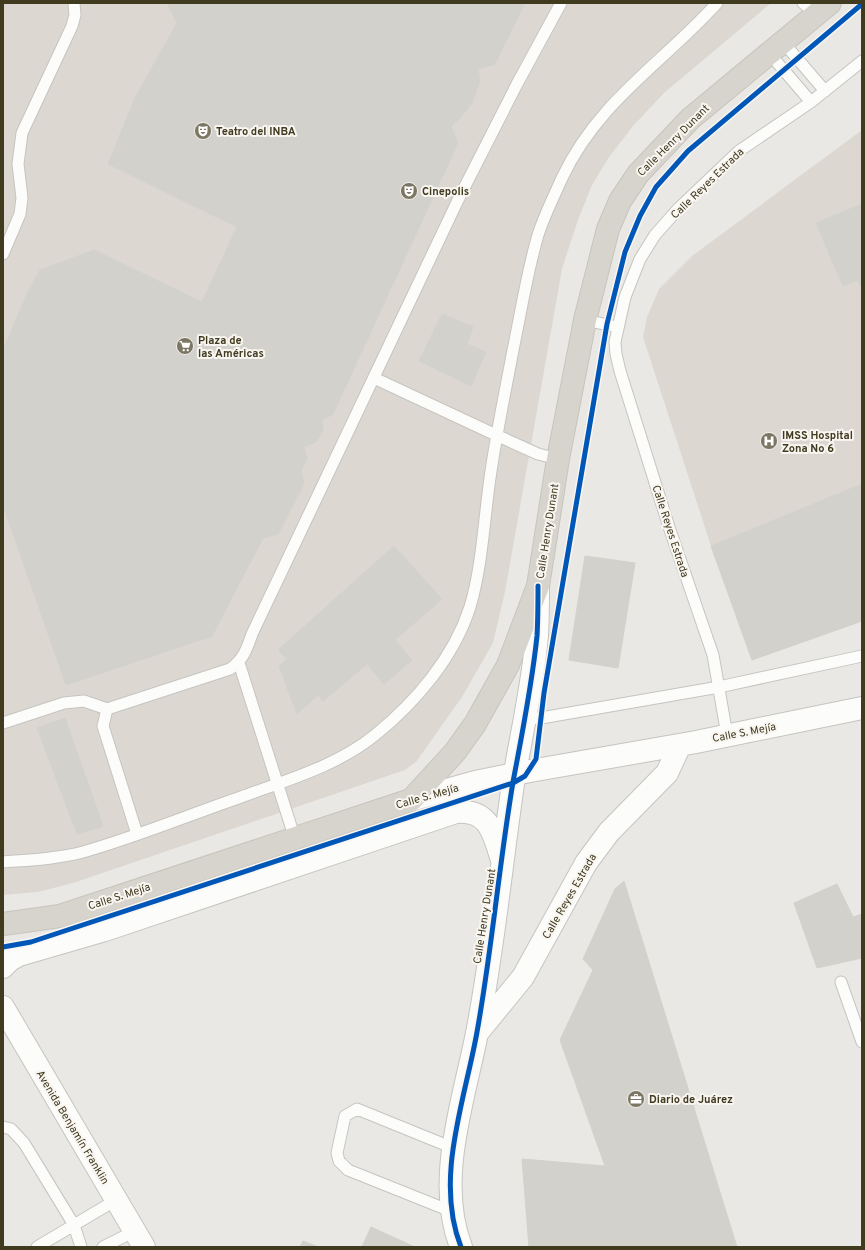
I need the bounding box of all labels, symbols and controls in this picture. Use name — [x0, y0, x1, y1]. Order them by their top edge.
street label: Calle Henry Dunant — [635, 102, 713, 180]
theatre icon: Teatro del INBA — [193, 121, 213, 141]
place label: Teatro del INBA — [216, 125, 296, 139]
street label: Calle Reyes Estrada — [668, 145, 747, 222]
theatre icon: Cinepolis — [399, 181, 419, 201]
place label: Cinepolis — [422, 185, 469, 199]
place label: Plaza de las Américas — [198, 334, 264, 361]
supermarket icon: Plaza de las Américas — [175, 336, 195, 356]
place label: IMSS Hospital Zona No 6 — [782, 429, 853, 456]
hospital icon: IMSS Hospital Zona No 6 — [759, 431, 779, 451]
street label: Calle Henry Dunant — [534, 483, 562, 580]
street label: Calle Reyes Estrada — [649, 483, 692, 579]
street label: Calle S. Mejía — [711, 720, 778, 746]
street label: Calle S. Mejía — [394, 781, 461, 813]
street label: Calle Reyes Estrada — [540, 851, 600, 942]
street label: Calle Henry Dunant — [471, 868, 499, 965]
street label: Calle S. Mejía — [86, 880, 152, 914]
street label: Avenida Benjamín Franklin — [32, 1068, 112, 1187]
office icon: Diario de Juárez — [626, 1089, 646, 1109]
place label: Diario de Juárez — [649, 1093, 733, 1107]

